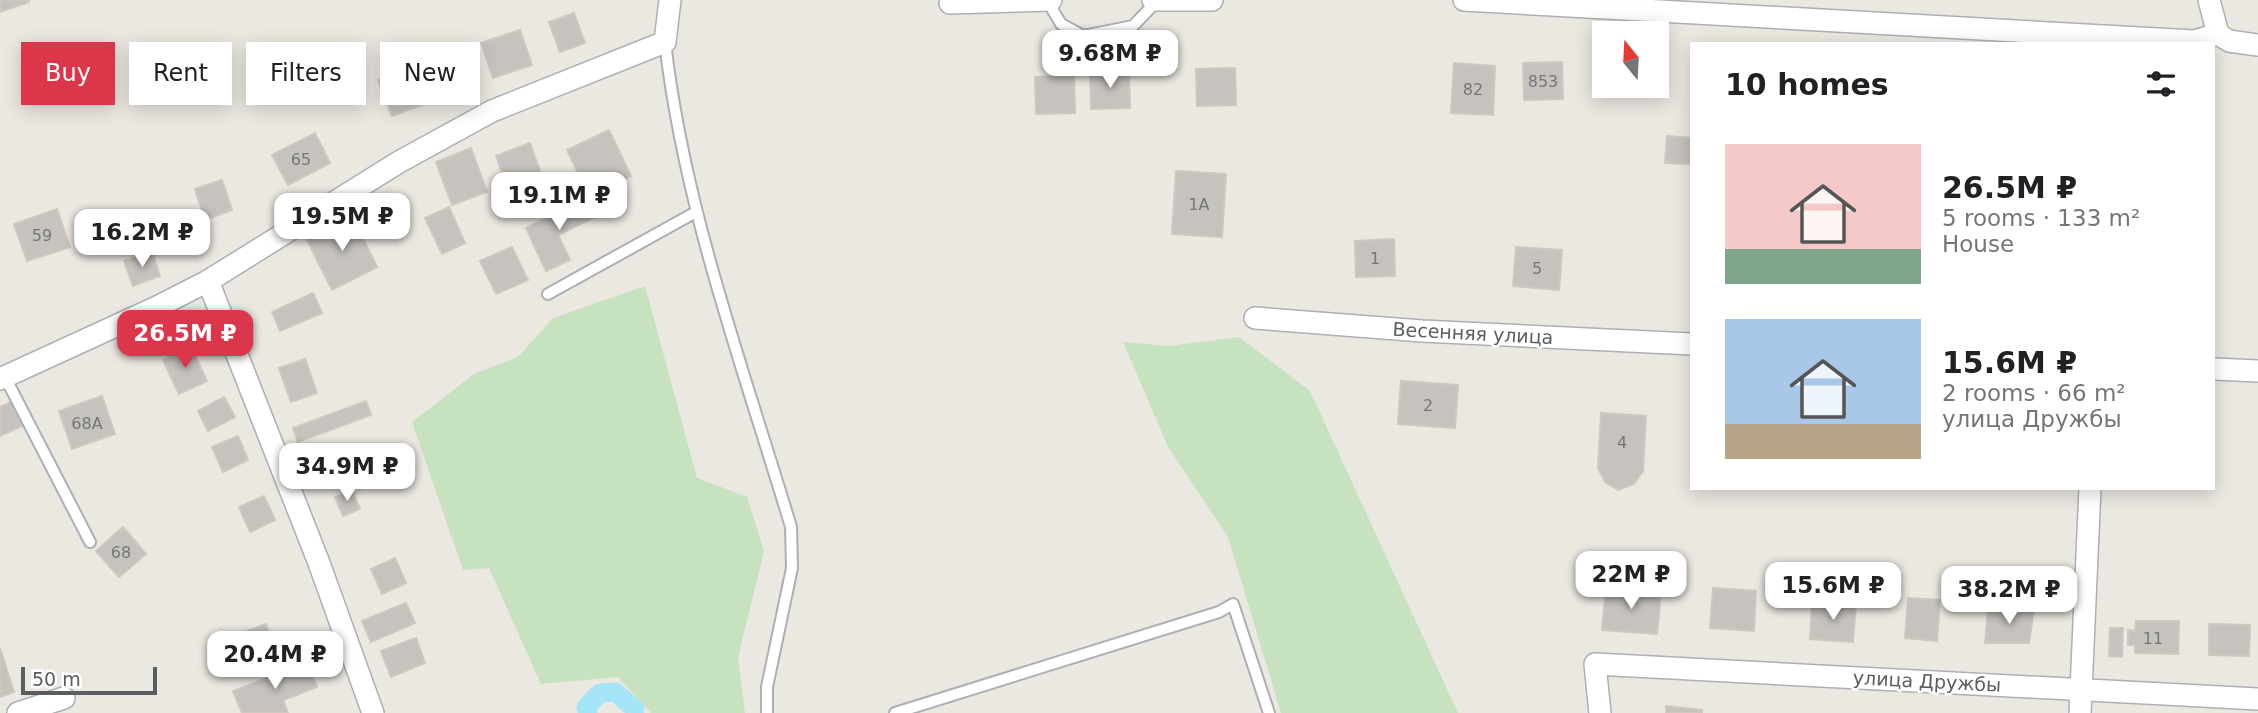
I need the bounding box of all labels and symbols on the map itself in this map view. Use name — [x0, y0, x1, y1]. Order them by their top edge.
north arrow — [1592, 21, 1670, 98]
pin: 9.68M ₽ — [1045, 31, 1175, 90]
house number: 853 — [1528, 72, 1558, 91]
house number: 82 — [1463, 80, 1483, 99]
house number: 65 — [291, 150, 311, 169]
pin: 19.1M ₽ — [494, 173, 624, 232]
pin: 19.5M ₽ — [277, 194, 407, 253]
house number: 1А — [1188, 195, 1210, 214]
pin: 16.2M ₽ — [77, 210, 207, 269]
house number: 59 — [32, 226, 52, 245]
house number: 1 — [1370, 249, 1380, 268]
house number: 5 — [1532, 259, 1542, 278]
pin: 26.5M ₽ — [120, 310, 250, 370]
street label: Весенняя улица — [1392, 318, 1554, 348]
house number: 2 — [1423, 396, 1433, 415]
house number: 68А — [71, 414, 103, 433]
house number: 4 — [1617, 433, 1627, 452]
pin: 34.9M ₽ — [282, 444, 412, 503]
house number: 68 — [111, 543, 131, 562]
pin: 22M ₽ — [1582, 552, 1680, 611]
pin: 15.6M ₽ — [1768, 562, 1898, 622]
pin: 38.2M ₽ — [1944, 566, 2074, 626]
house number: 11 — [2143, 629, 2163, 648]
pin: 20.4M ₽ — [210, 632, 340, 691]
scale bar — [21, 664, 158, 696]
street label: улица Дружбы — [1852, 666, 2002, 696]

